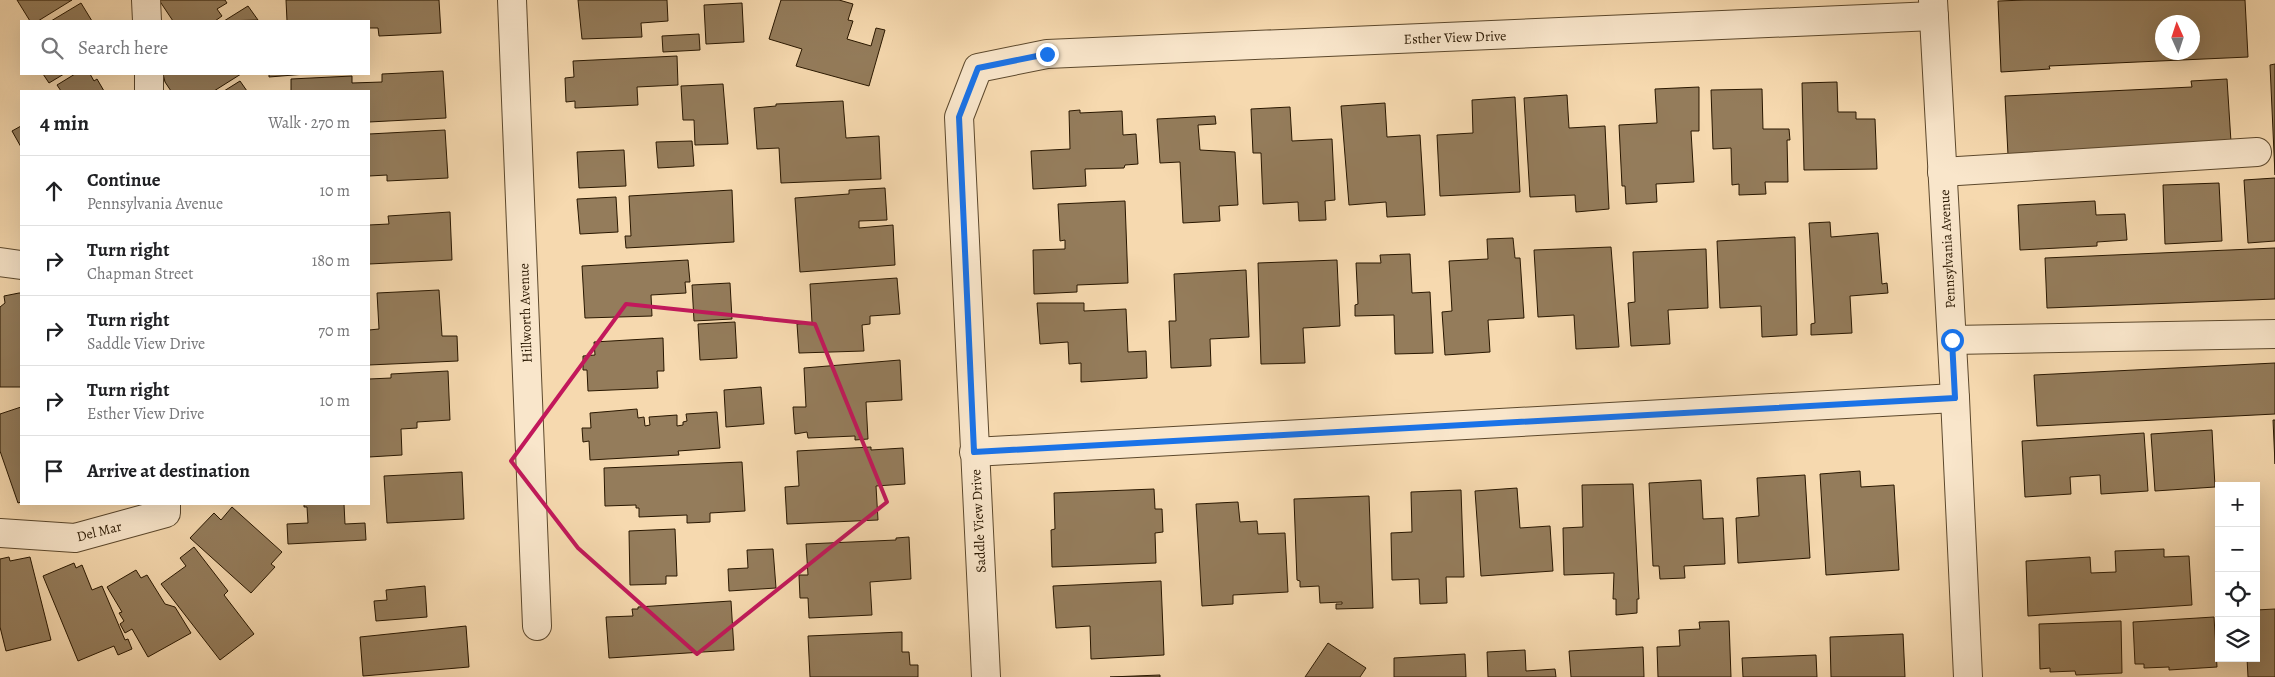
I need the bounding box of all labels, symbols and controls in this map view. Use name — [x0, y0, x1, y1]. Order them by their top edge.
north arrow — [2155, 15, 2200, 60]
search box — [20, 20, 370, 75]
street label: Esther View Drive — [1403, 26, 1507, 49]
icon: search — [38, 34, 66, 62]
text: Search here — [78, 35, 168, 61]
route end — [1036, 43, 1059, 66]
text: 4 min — [40, 109, 89, 137]
text: Walk · 270 m — [268, 112, 350, 134]
text: Continue — [87, 167, 161, 193]
icon: ahead — [40, 177, 68, 205]
text: 10 m — [320, 180, 350, 202]
street label: Pennsylvania Avenue — [1935, 189, 1960, 309]
text: Pennsylvania Avenue — [87, 193, 223, 215]
text: Turn right — [87, 237, 169, 263]
icon: right — [40, 247, 68, 275]
text: 180 m — [312, 250, 350, 272]
text: Chapman Street — [87, 263, 194, 285]
street label: Hillworth Avenue — [514, 263, 537, 363]
text: Turn right — [87, 307, 169, 333]
icon: right — [40, 317, 68, 345]
text: 70 m — [318, 320, 350, 342]
route start — [1941, 329, 1964, 352]
text: Saddle View Drive — [87, 333, 205, 355]
text: Turn right — [87, 377, 169, 403]
icon: right — [40, 387, 68, 415]
text: 10 m — [320, 390, 350, 412]
text: Esther View Drive — [87, 403, 204, 425]
icon: arrive — [40, 457, 68, 485]
text: Arrive at destination — [87, 458, 250, 484]
street label: Saddle View Drive — [966, 469, 991, 573]
map controls — [2215, 482, 2260, 662]
button: + — [2215, 482, 2260, 527]
street label: Del Mar — [75, 517, 124, 546]
button: − — [2215, 527, 2260, 572]
button: locate — [2215, 572, 2260, 617]
button: layers — [2215, 617, 2260, 662]

